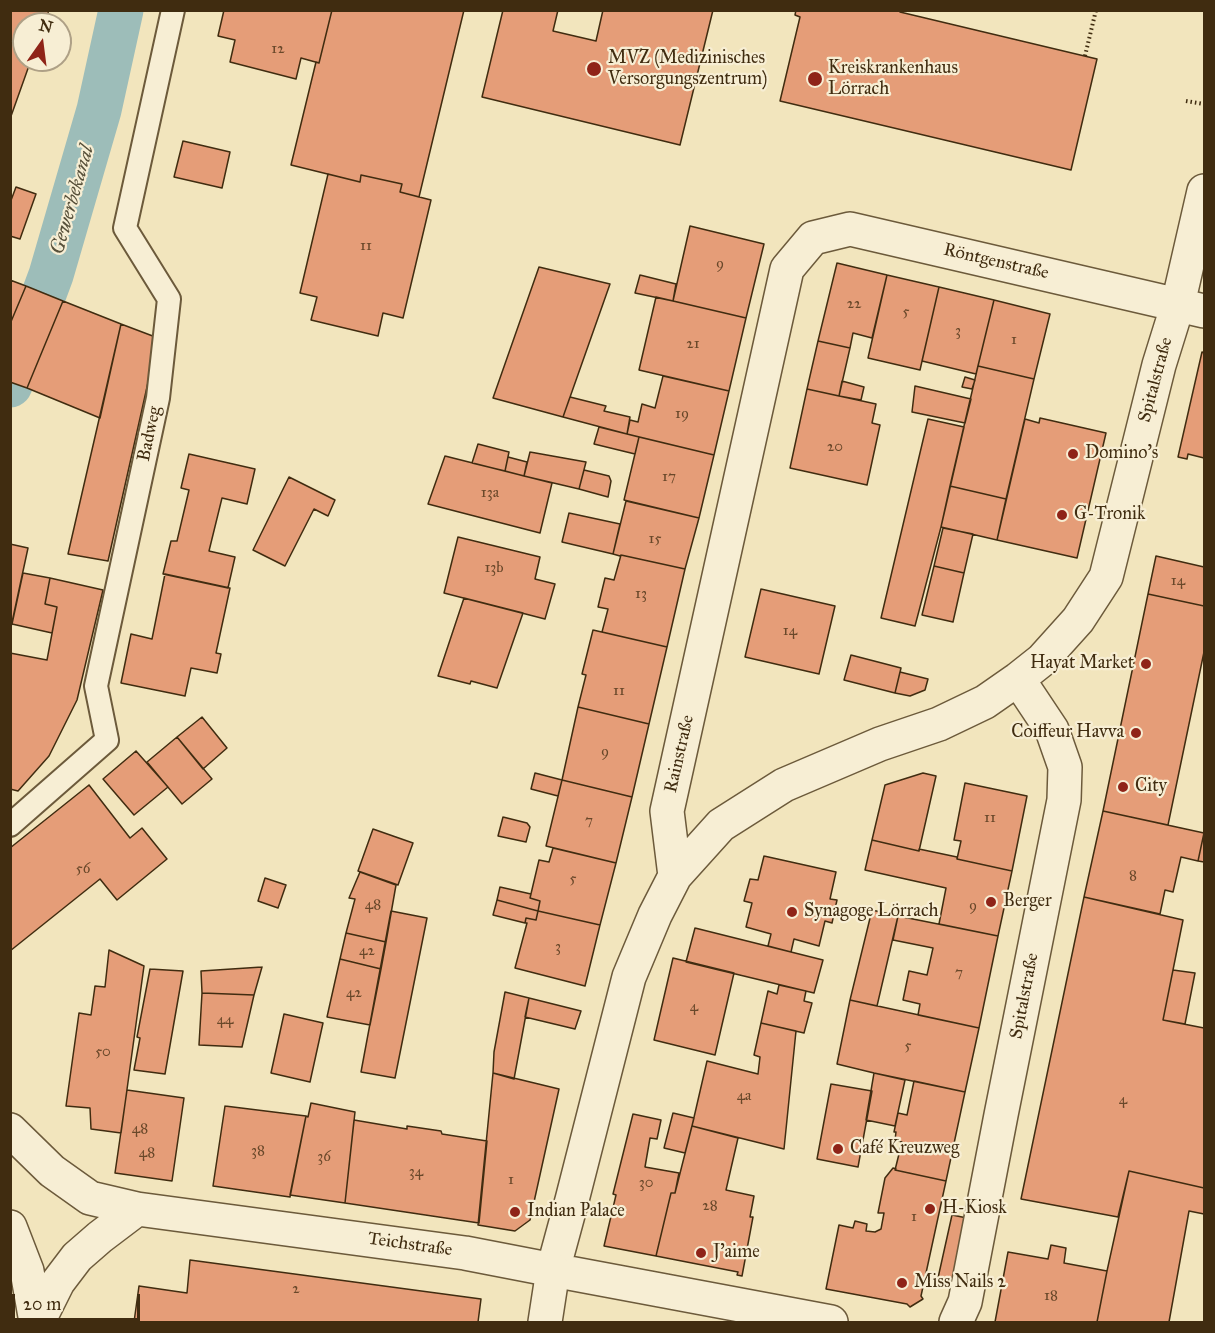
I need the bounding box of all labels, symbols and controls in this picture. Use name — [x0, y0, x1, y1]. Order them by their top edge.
north arrow — [12, 12, 72, 72]
text: N — [37, 15, 55, 37]
house number: 12 — [271, 40, 285, 58]
place label: MVZ (Medizinisches Versorgungszentrum) — [608, 48, 767, 90]
place label: Kreiskrankenhaus Lörrach — [828, 58, 958, 100]
marker: MVZ (Medizinisches Versorgungszentrum) — [585, 60, 603, 78]
marker: Kreiskrankenhaus Lörrach — [806, 70, 824, 88]
water label: Gewerbekanal — [46, 143, 100, 257]
house number: 11 — [360, 237, 372, 255]
street label: Röntgenstraße — [941, 239, 1051, 285]
house number: 9 — [716, 255, 724, 273]
house number: 22 — [847, 295, 861, 313]
house number: 5 — [903, 303, 909, 321]
house number: 3 — [955, 322, 961, 340]
house number: 1 — [1011, 331, 1017, 349]
house number: 21 — [686, 335, 700, 353]
street label: Spitalstraße — [1134, 335, 1178, 425]
street label: Badweg — [134, 404, 166, 464]
house number: 19 — [675, 405, 689, 423]
house number: 20 — [827, 438, 843, 456]
place label: Domino's — [1085, 443, 1158, 465]
marker: Domino's — [1066, 447, 1080, 461]
house number: 17 — [662, 468, 676, 486]
house number: 13a — [481, 484, 499, 502]
place label: G-Tronik — [1074, 504, 1145, 526]
marker: G-Tronik — [1055, 508, 1069, 522]
house number: 15 — [649, 530, 661, 548]
house number: 13b — [484, 559, 504, 577]
house number: 14 — [1171, 572, 1185, 590]
house number: 13 — [635, 585, 647, 603]
house number: 14 — [783, 622, 797, 640]
place label: Hayat Market — [1030, 653, 1134, 675]
marker: Hayat Market — [1139, 657, 1153, 671]
house number: 11 — [613, 682, 625, 700]
street label: Rainstraße — [661, 713, 699, 795]
place label: Coiffeur Havva — [1011, 722, 1124, 744]
marker: Coiffeur Havva — [1129, 726, 1143, 740]
house number: 9 — [601, 743, 609, 761]
place label: City — [1135, 776, 1167, 798]
marker: City — [1116, 780, 1130, 794]
house number: 11 — [984, 809, 996, 827]
house number: 7 — [585, 812, 593, 830]
house number: 56 — [76, 860, 90, 878]
house number: 8 — [1129, 867, 1137, 885]
house number: 5 — [570, 870, 576, 888]
place label: Berger — [1003, 891, 1052, 913]
marker: Berger — [984, 895, 998, 909]
house number: 48 — [365, 896, 381, 914]
house number: 9 — [969, 897, 977, 915]
place label: Synagoge Lörrach — [804, 901, 939, 923]
marker: Synagoge Lörrach — [785, 905, 799, 919]
house number: 3 — [555, 938, 561, 956]
house number: 42 — [359, 942, 375, 960]
street label: Spitalstraße — [1006, 951, 1044, 1041]
house number: 7 — [955, 964, 963, 982]
house number: 42 — [346, 984, 362, 1002]
house number: 4 — [690, 998, 698, 1016]
house number: 44 — [217, 1011, 233, 1029]
house number: 5 — [905, 1037, 911, 1055]
house number: 50 — [95, 1043, 111, 1061]
house number: 4a — [737, 1087, 751, 1105]
house number: 4 — [1119, 1091, 1127, 1109]
house number: 48 — [132, 1120, 148, 1138]
place label: Café Kreuzweg — [850, 1138, 959, 1160]
house number: 38 — [251, 1142, 265, 1160]
marker: Café Kreuzweg — [831, 1142, 845, 1156]
house number: 48 — [139, 1144, 155, 1162]
house number: 36 — [317, 1148, 331, 1166]
house number: 34 — [409, 1163, 423, 1181]
house number: 1 — [508, 1171, 514, 1189]
house number: 30 — [639, 1174, 653, 1192]
house number: 28 — [702, 1197, 718, 1215]
place label: H-Kiosk — [942, 1198, 1007, 1220]
place label: Indian Palace — [527, 1201, 625, 1223]
marker: H-Kiosk — [923, 1202, 937, 1216]
marker: Indian Palace — [508, 1205, 522, 1219]
house number: 1 — [911, 1208, 917, 1226]
street label: Teichstraße — [366, 1228, 454, 1262]
place label: J'aime — [713, 1242, 760, 1264]
marker: J'aime — [694, 1246, 708, 1260]
place label: Miss Nails 2 — [914, 1272, 1006, 1294]
marker: Miss Nails 2 — [895, 1276, 909, 1290]
house number: 2 — [292, 1280, 300, 1298]
scale bar — [15, 1282, 142, 1320]
house number: 18 — [1044, 1287, 1058, 1305]
text: 20 m — [23, 1293, 61, 1315]

